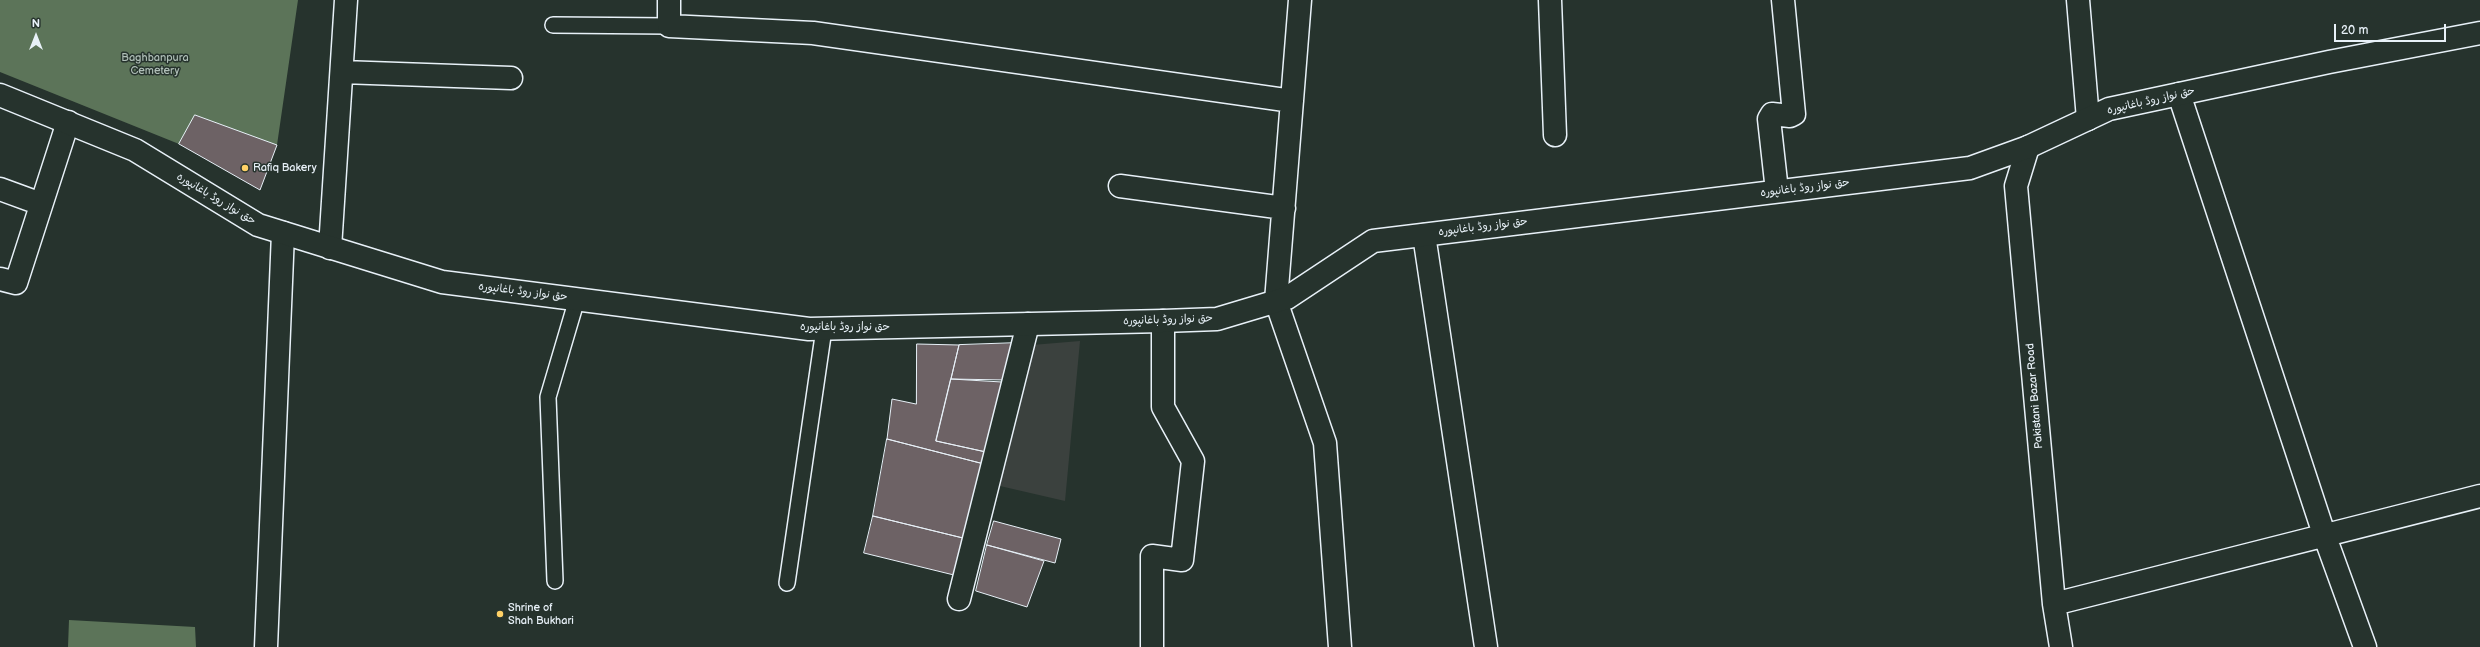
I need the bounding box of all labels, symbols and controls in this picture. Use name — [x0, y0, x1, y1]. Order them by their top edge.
north arrow — [16, 16, 56, 56]
scale bar — [2336, 16, 2448, 42]
text: N — [32, 17, 40, 30]
text: 20 m — [2341, 23, 2368, 38]
park label: Baghbanpura Cemetery — [121, 51, 189, 77]
street label: حق نواز روڈ باغانپورہ — [2106, 84, 2196, 118]
place label: Rafiq Bakery — [253, 161, 317, 175]
marker: Rafiq Bakery — [240, 163, 250, 173]
street label: حق نواز روڈ باغانپورہ — [174, 170, 258, 228]
street label: حق نواز روڈ باغانپورہ — [1760, 176, 1850, 200]
street label: حق نواز روڈ باغانپورہ — [1438, 215, 1528, 239]
street label: حق نواز روڈ باغانپورہ — [478, 280, 568, 304]
street label: حق نواز روڈ باغانپورہ — [1123, 312, 1213, 328]
street label: حق نواز روڈ باغانپورہ — [800, 320, 890, 334]
street label: Pakistani Bazar Road — [2024, 343, 2046, 449]
place label: Shrine of Shah Bukhari — [508, 601, 574, 627]
marker: Shrine of Shah Bukhari — [495, 609, 505, 619]

